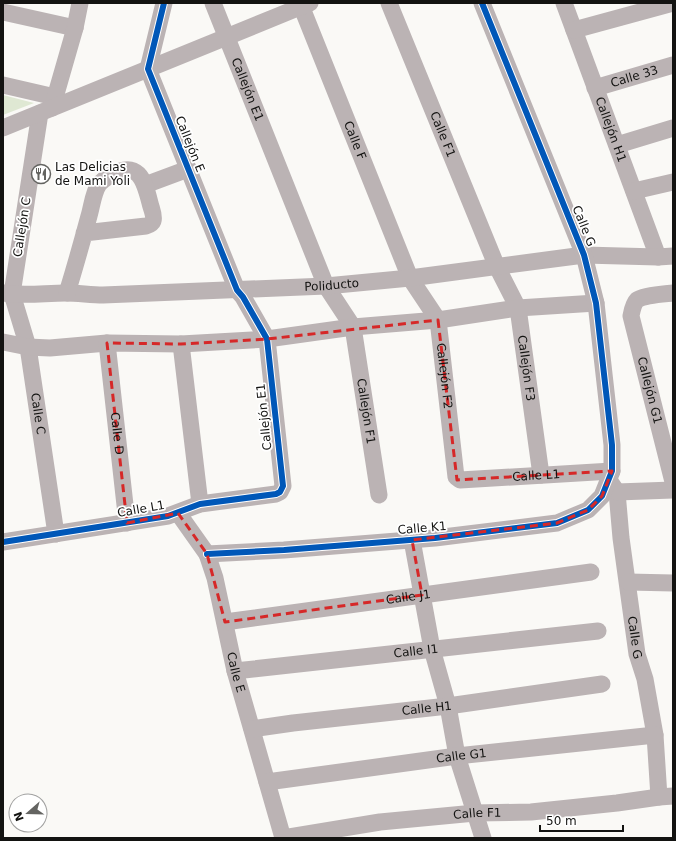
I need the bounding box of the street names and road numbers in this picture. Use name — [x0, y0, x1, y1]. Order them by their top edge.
street label: Callejón E1 — [229, 56, 266, 123]
street label: Calle 33 — [609, 63, 660, 90]
street label: Callejón H1 — [592, 95, 629, 164]
street label: Calle F1 — [427, 109, 458, 159]
street label: Callejón E — [172, 114, 208, 174]
street label: Calle F — [341, 119, 369, 162]
street label: Callejón C — [10, 196, 34, 258]
street label: Calle G — [569, 203, 599, 249]
street label: Poliducto — [304, 276, 360, 294]
street label: Callejón F3 — [515, 334, 538, 402]
street label: Callejón F2 — [434, 342, 455, 410]
street label: Callejón G1 — [635, 355, 665, 426]
street label: Callejón F1 — [354, 377, 378, 445]
street label: Callejón E1 — [254, 383, 274, 451]
street label: Calle C — [28, 392, 48, 436]
street label: Calle D — [108, 411, 126, 456]
street label: Calle L1 — [512, 467, 561, 484]
street label: Calle L1 — [116, 498, 166, 520]
street label: Calle K1 — [397, 519, 447, 537]
street label: Calle J1 — [385, 587, 431, 607]
street label: Calle G — [625, 615, 645, 661]
street label: Calle I1 — [393, 642, 439, 660]
street label: Calle E — [224, 651, 248, 694]
street label: Calle H1 — [401, 699, 453, 718]
street label: Calle G1 — [435, 746, 487, 766]
street label: Calle F1 — [453, 806, 501, 822]

